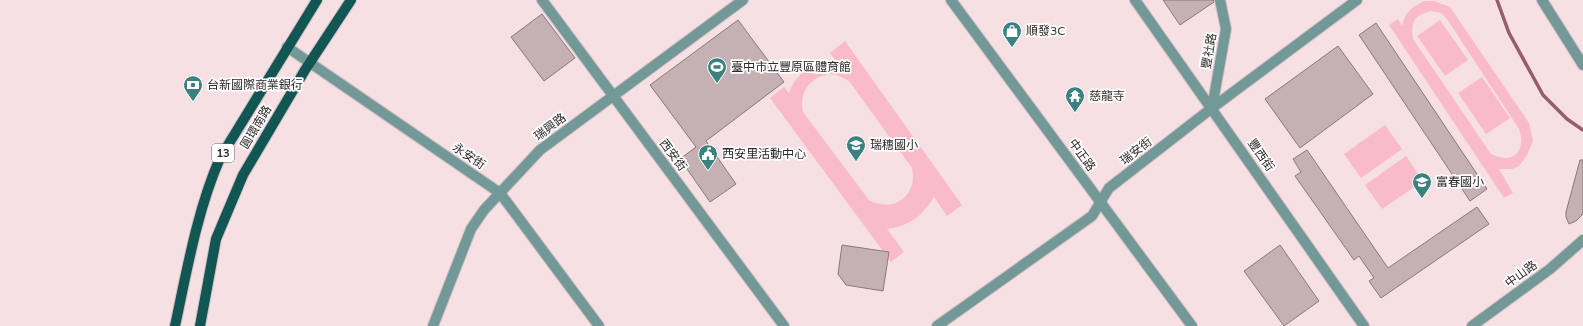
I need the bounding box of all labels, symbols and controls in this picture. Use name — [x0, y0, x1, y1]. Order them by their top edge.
shop icon: 順發3C — [1001, 20, 1023, 48]
place label: 順發3C — [1026, 23, 1065, 38]
street label: 豐社路 — [1198, 32, 1219, 70]
sports icon: 臺中市立豐原區體育館 — [706, 56, 728, 84]
place label: 臺中市立豐原區體育館 — [731, 59, 851, 74]
bank icon: 台新國際商業銀行 — [182, 74, 204, 102]
place label: 台新國際商業銀行 — [207, 77, 303, 92]
temple icon: 慈龍寺 — [1064, 85, 1086, 113]
place label: 慈龍寺 — [1089, 88, 1125, 103]
street label: 圓環南路 — [237, 102, 274, 151]
street label: 瑞興路 — [531, 110, 569, 143]
school or university icon: 瑞穗國小 — [845, 134, 867, 162]
street label: 瑞安街 — [1117, 134, 1154, 168]
street label: 西安街 — [657, 136, 690, 174]
street label: 中正路 — [1066, 136, 1099, 174]
street label: 豐西街 — [1245, 136, 1278, 174]
place label: 瑞穗國小 — [870, 137, 918, 152]
street label: 永安街 — [450, 139, 488, 172]
public building icon: 西安里活動中心 — [697, 143, 719, 171]
road number: 13 — [212, 144, 234, 162]
place label: 西安里活動中心 — [722, 146, 806, 161]
school or university icon: 富春國小 — [1411, 171, 1433, 199]
place label: 富春國小 — [1436, 174, 1484, 189]
street label: 中山路 — [1502, 257, 1540, 290]

